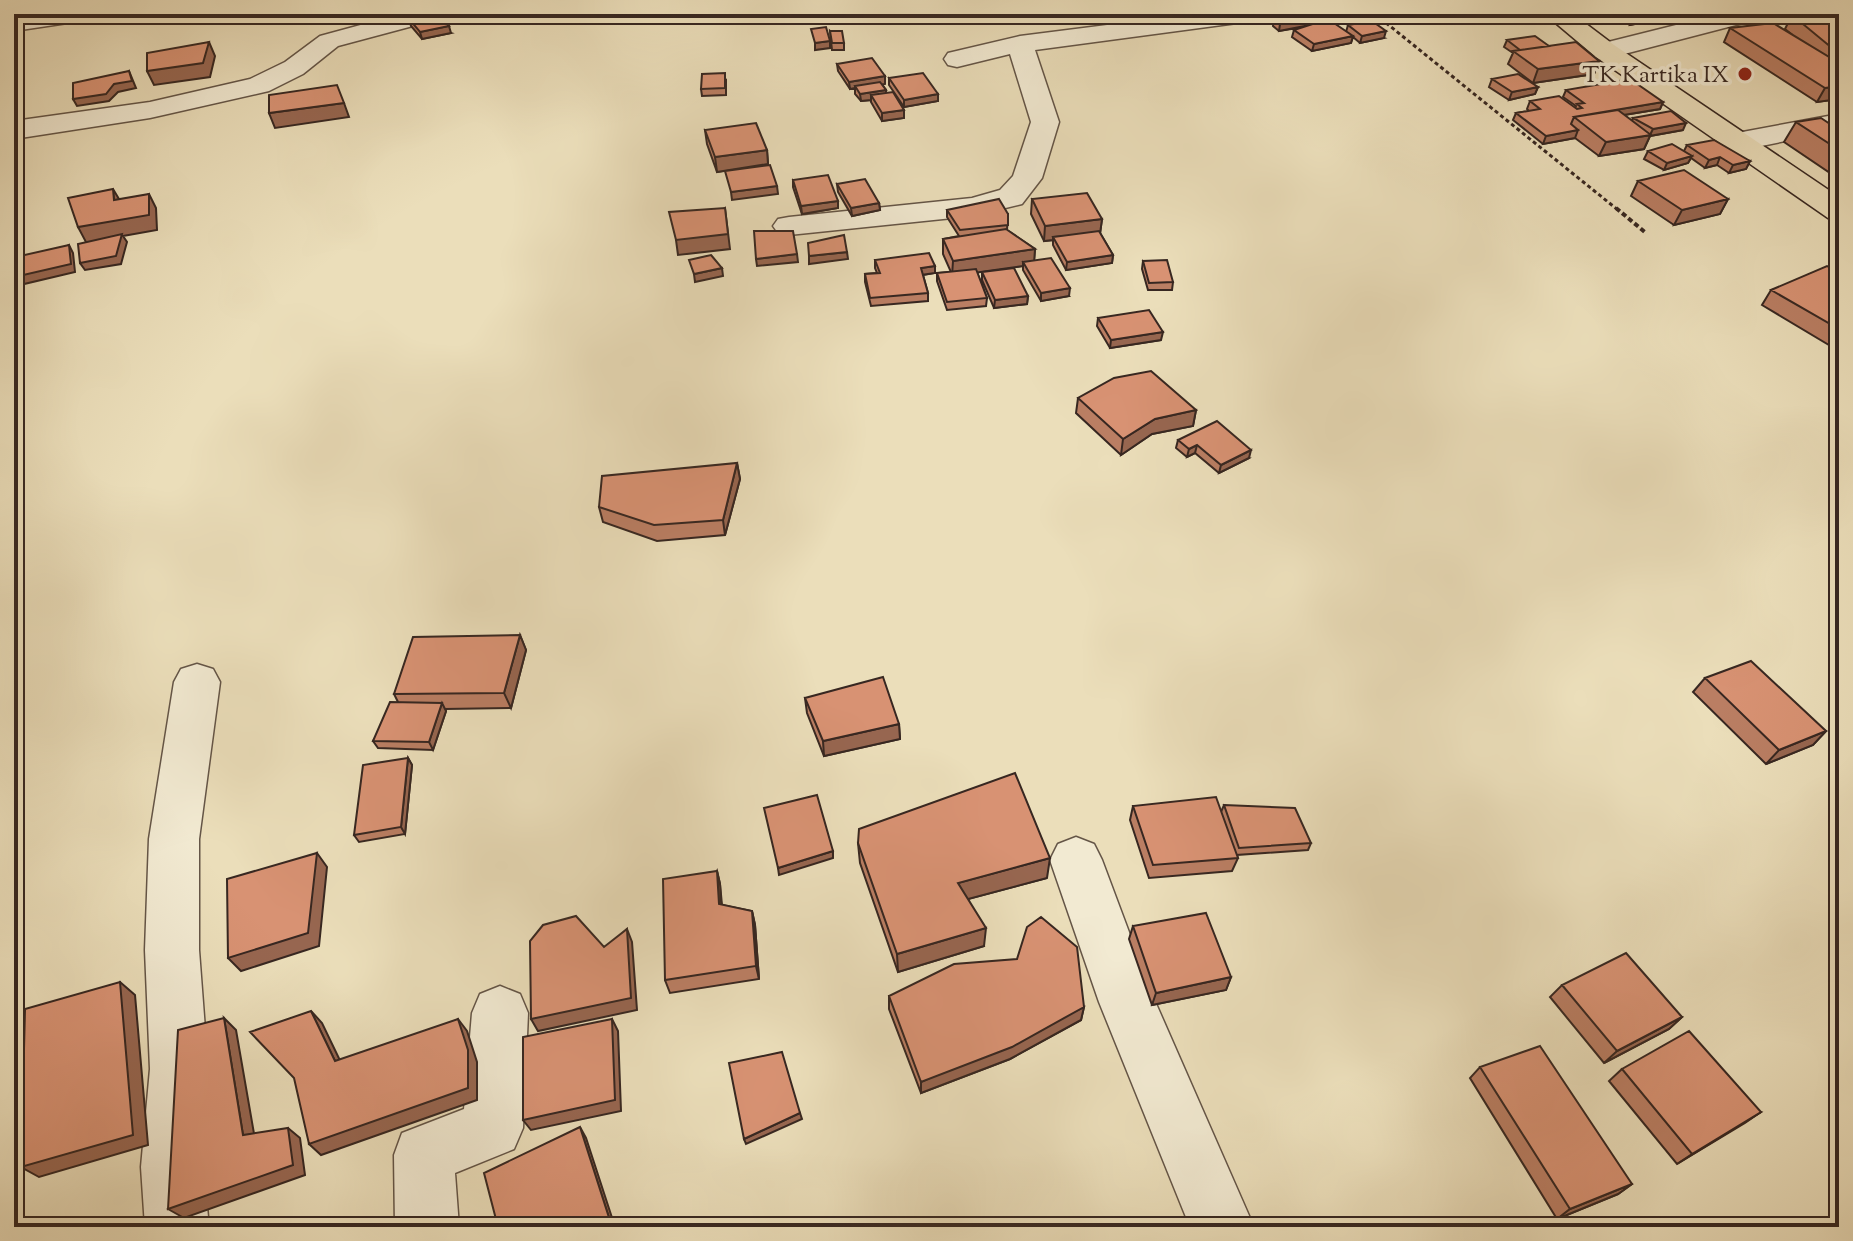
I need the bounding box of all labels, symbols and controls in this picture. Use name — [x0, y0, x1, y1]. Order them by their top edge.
place label: TK Kartika IX — [1582, 59, 1729, 93]
marker: TK Kartika IX — [1736, 65, 1754, 83]

